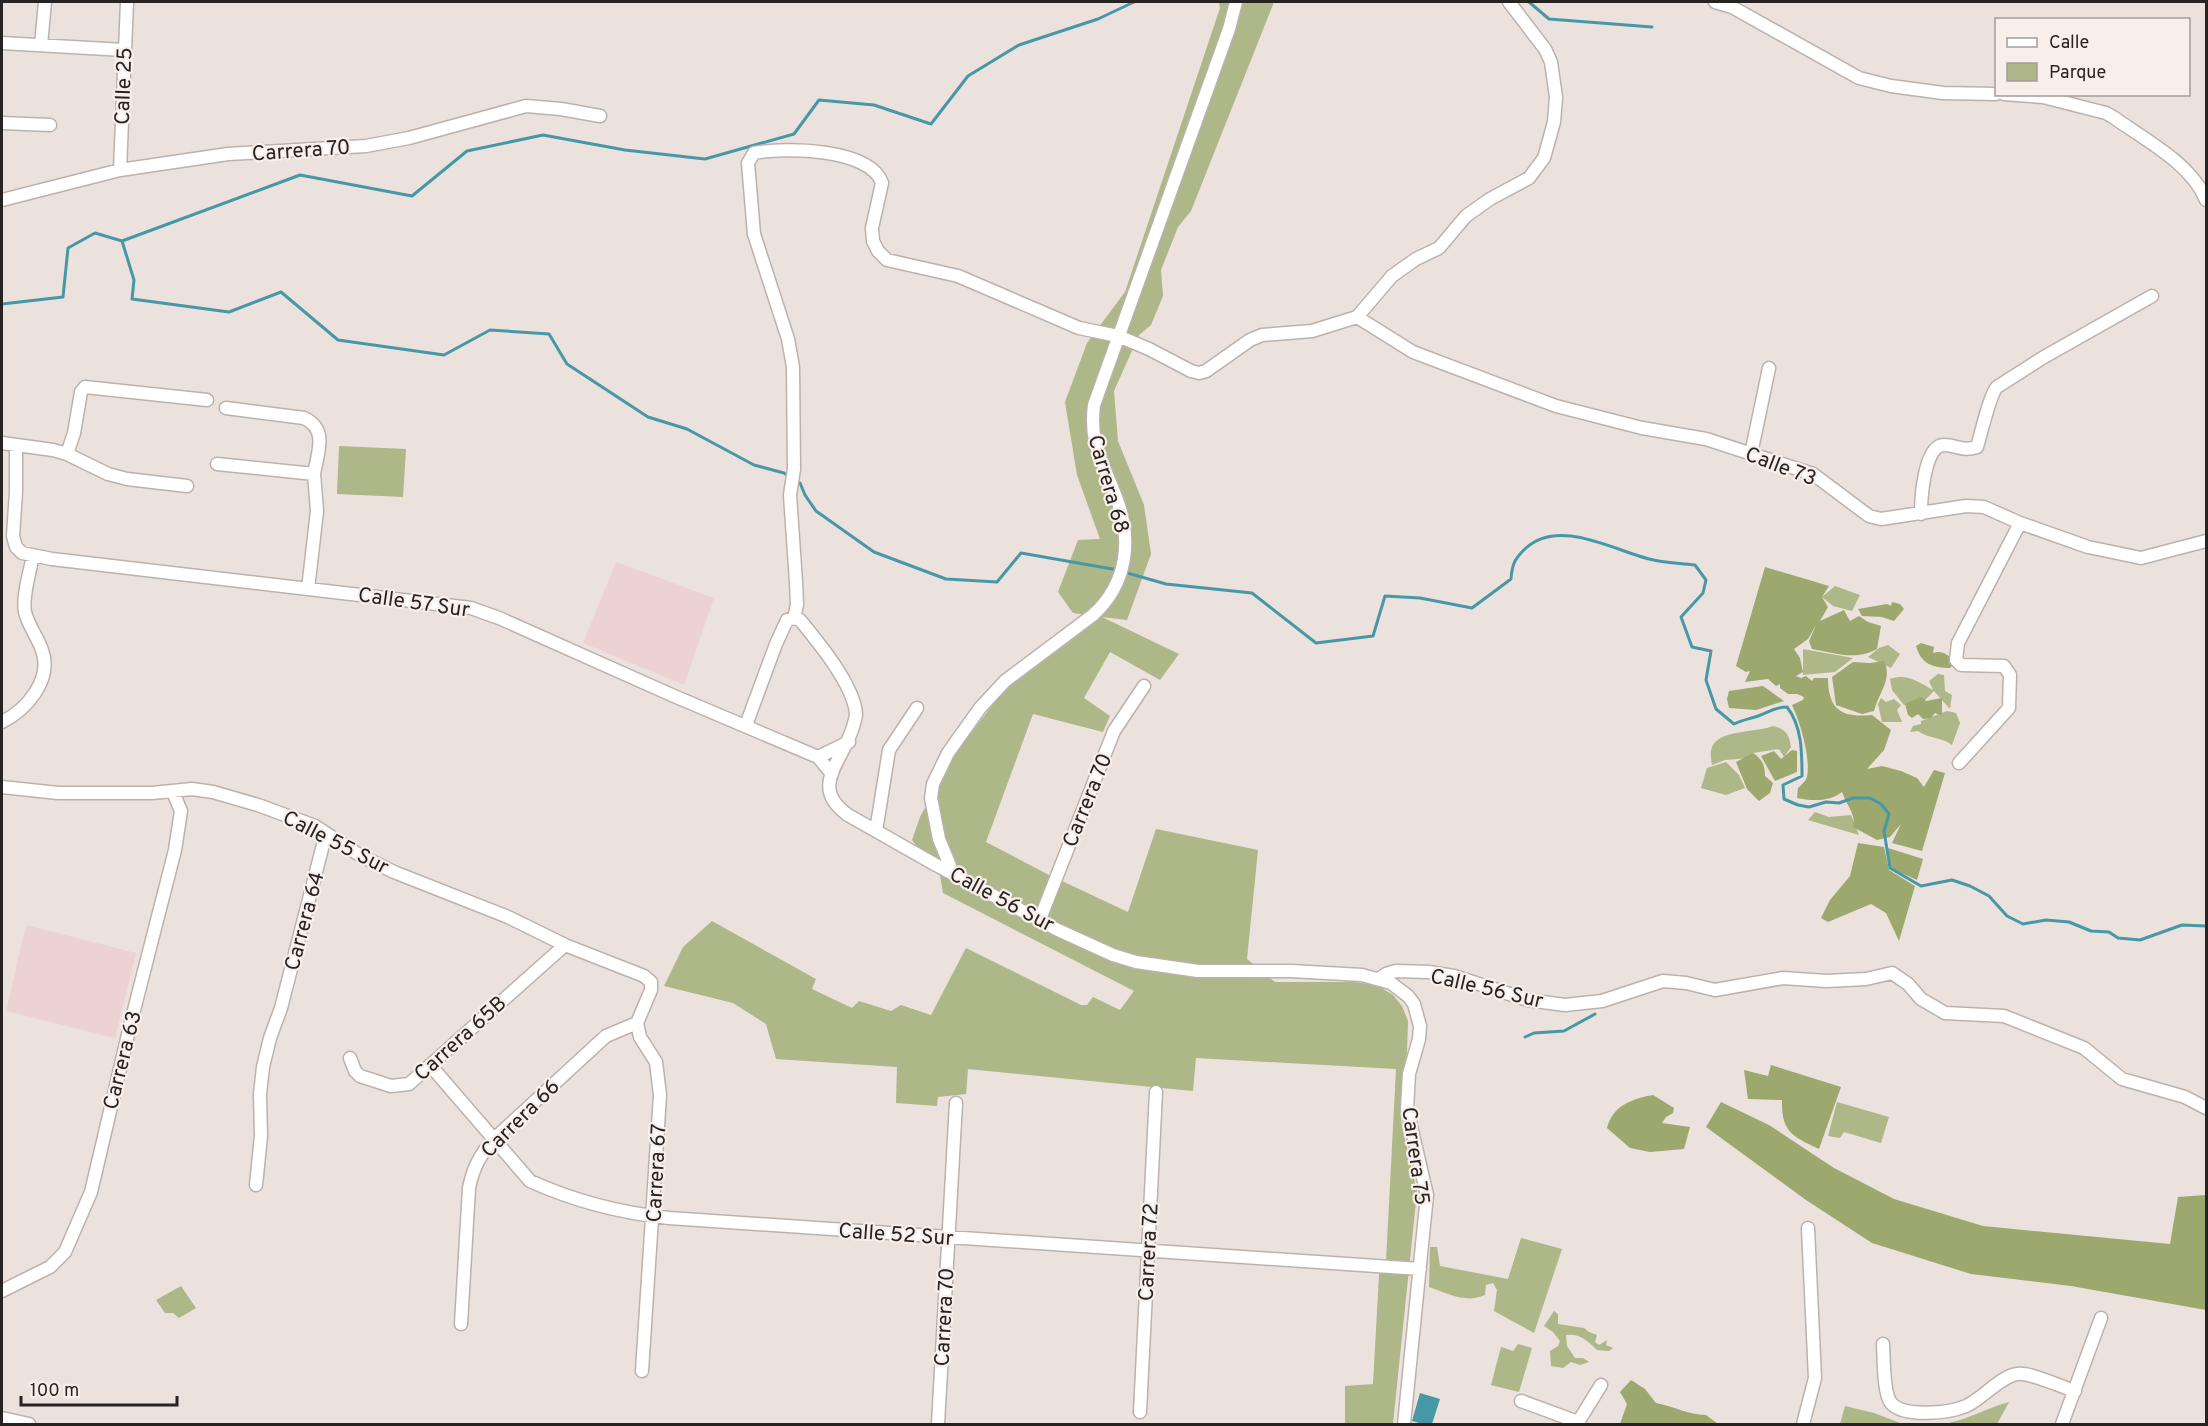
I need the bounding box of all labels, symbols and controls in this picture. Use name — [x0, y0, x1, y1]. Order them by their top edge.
legend — [1995, 18, 2190, 96]
text: Calle — [2049, 32, 2089, 55]
street label: Calle 25 — [110, 47, 139, 125]
text: Parque — [2049, 62, 2106, 85]
street label: Carrera 70 — [251, 135, 351, 168]
street label: Carrera 68 — [1081, 432, 1134, 537]
street label: Calle 73 — [1741, 441, 1820, 493]
street label: Calle 57 Sur — [356, 582, 471, 625]
street label: Carrera 70 — [1057, 750, 1119, 851]
street label: Calle 55 Sur — [278, 805, 393, 882]
street label: Calle 56 Sur — [944, 861, 1058, 939]
street label: Carrera 64 — [279, 869, 332, 974]
street label: Calle 56 Sur — [1428, 963, 1546, 1016]
street label: Carrera 65B — [409, 991, 513, 1088]
street label: Carrera 63 — [98, 1008, 149, 1113]
street label: Carrera 66 — [476, 1074, 566, 1164]
street label: Carrera 75 — [1394, 1105, 1435, 1207]
street label: Carrera 67 — [641, 1123, 674, 1223]
street label: Carrera 72 — [1133, 1202, 1166, 1302]
street label: Calle 52 Sur — [837, 1218, 954, 1253]
street label: Carrera 70 — [929, 1267, 962, 1367]
scale bar — [21, 1369, 177, 1407]
text: 100 m — [30, 1380, 79, 1403]

